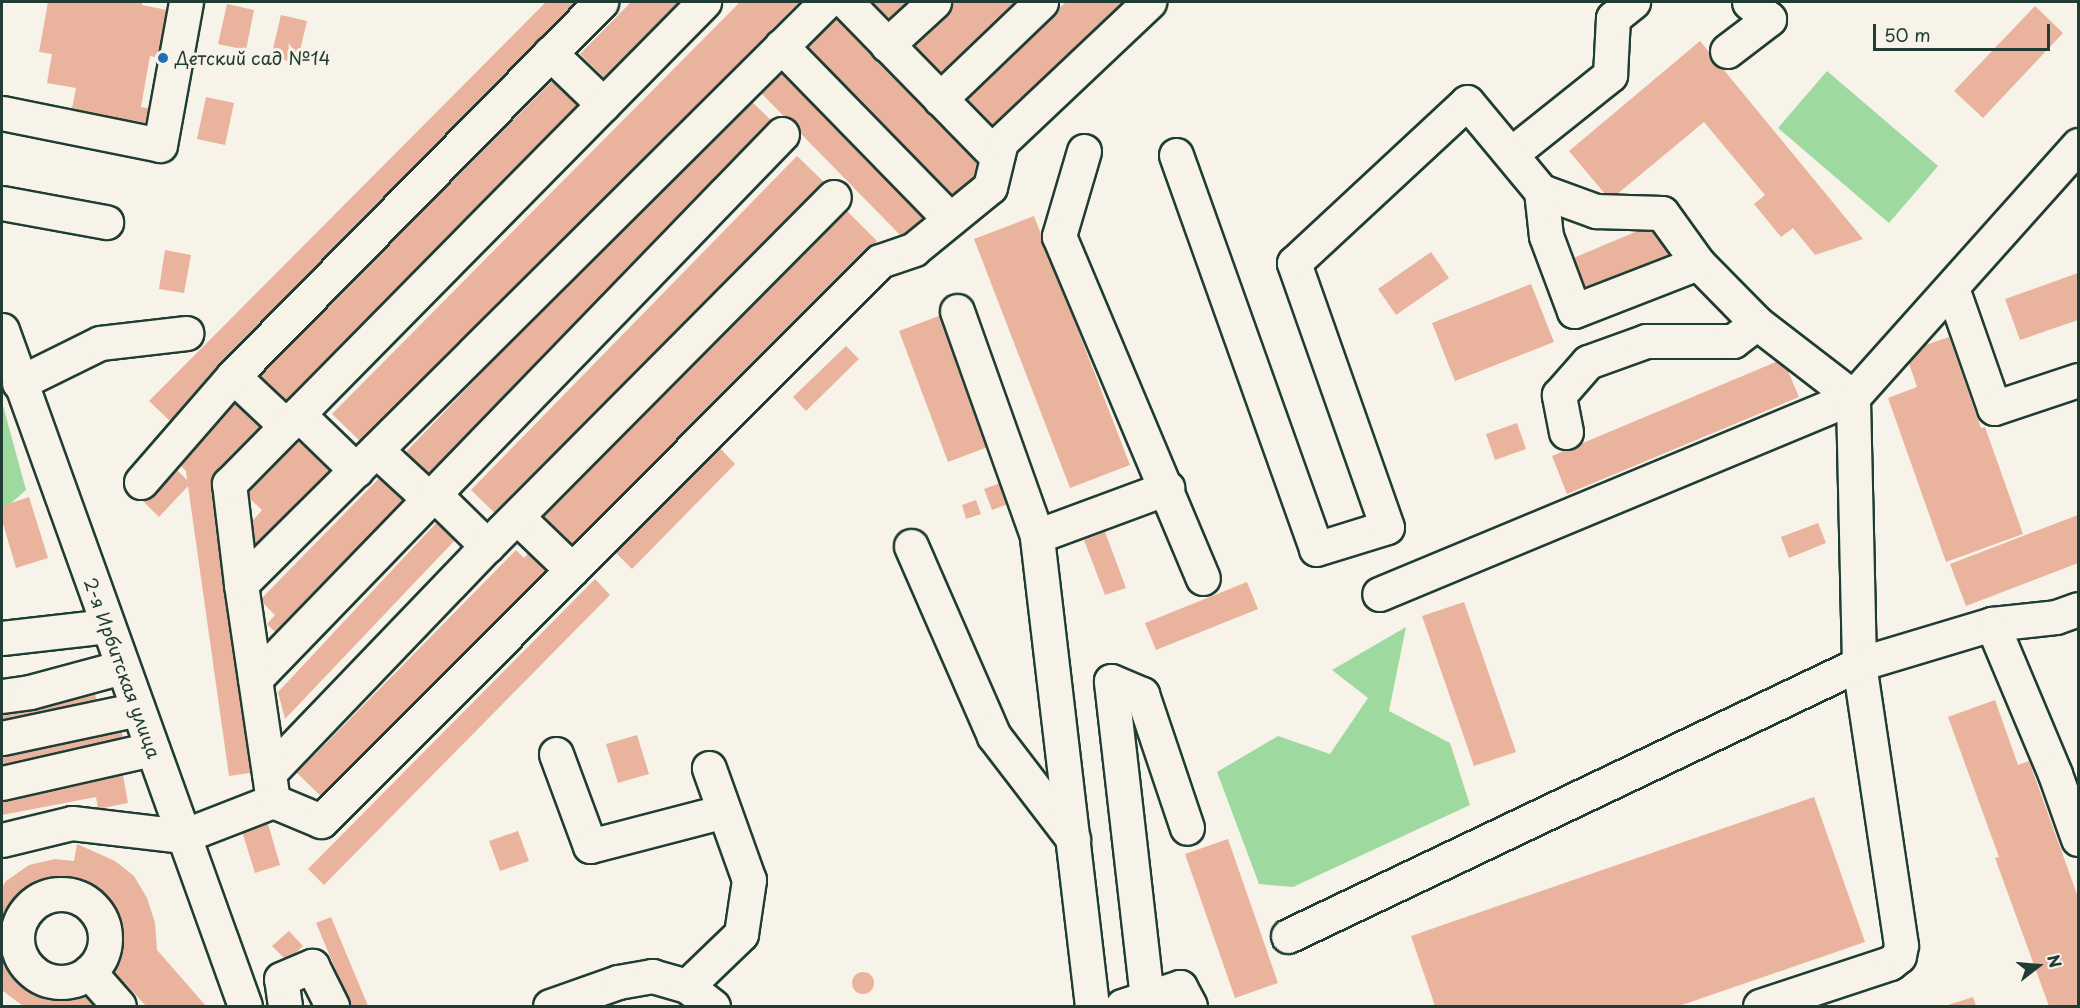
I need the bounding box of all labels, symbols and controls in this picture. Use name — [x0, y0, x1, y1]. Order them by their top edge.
scale bar — [1876, 12, 2053, 50]
text: 50 m — [1884, 21, 1931, 48]
place label: Детский сад №14 — [175, 47, 332, 69]
marker: Детский сад №14 — [156, 51, 170, 65]
street label: 2-я Ирбитская улица — [79, 574, 165, 762]
north arrow — [2008, 936, 2068, 996]
text: N — [2042, 952, 2069, 970]

